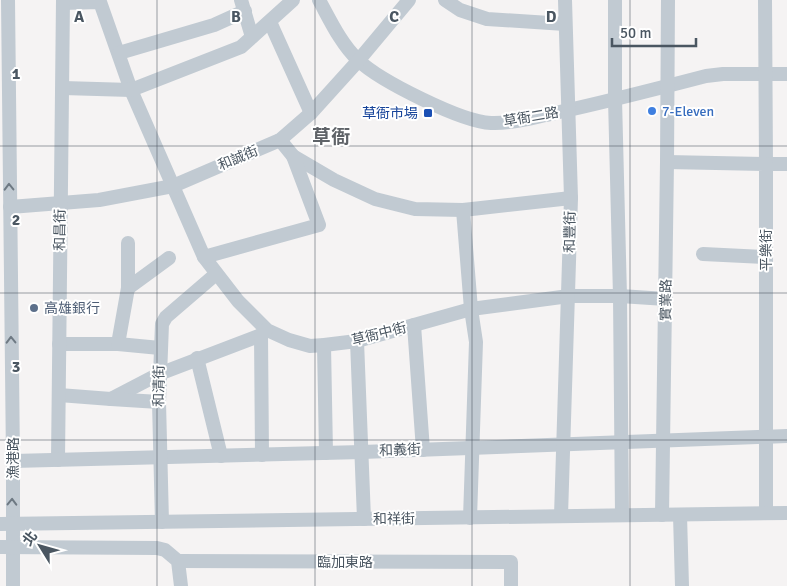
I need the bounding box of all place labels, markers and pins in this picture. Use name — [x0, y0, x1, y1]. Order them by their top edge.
place label: 7-Eleven — [662, 103, 714, 120]
place label: 草衙市場 — [362, 105, 418, 122]
marker: 7-Eleven — [646, 105, 658, 117]
marker: 草衙市場 — [422, 107, 434, 119]
place label: 高雄銀行 — [44, 300, 100, 317]
marker: 高雄銀行 — [28, 302, 40, 314]

